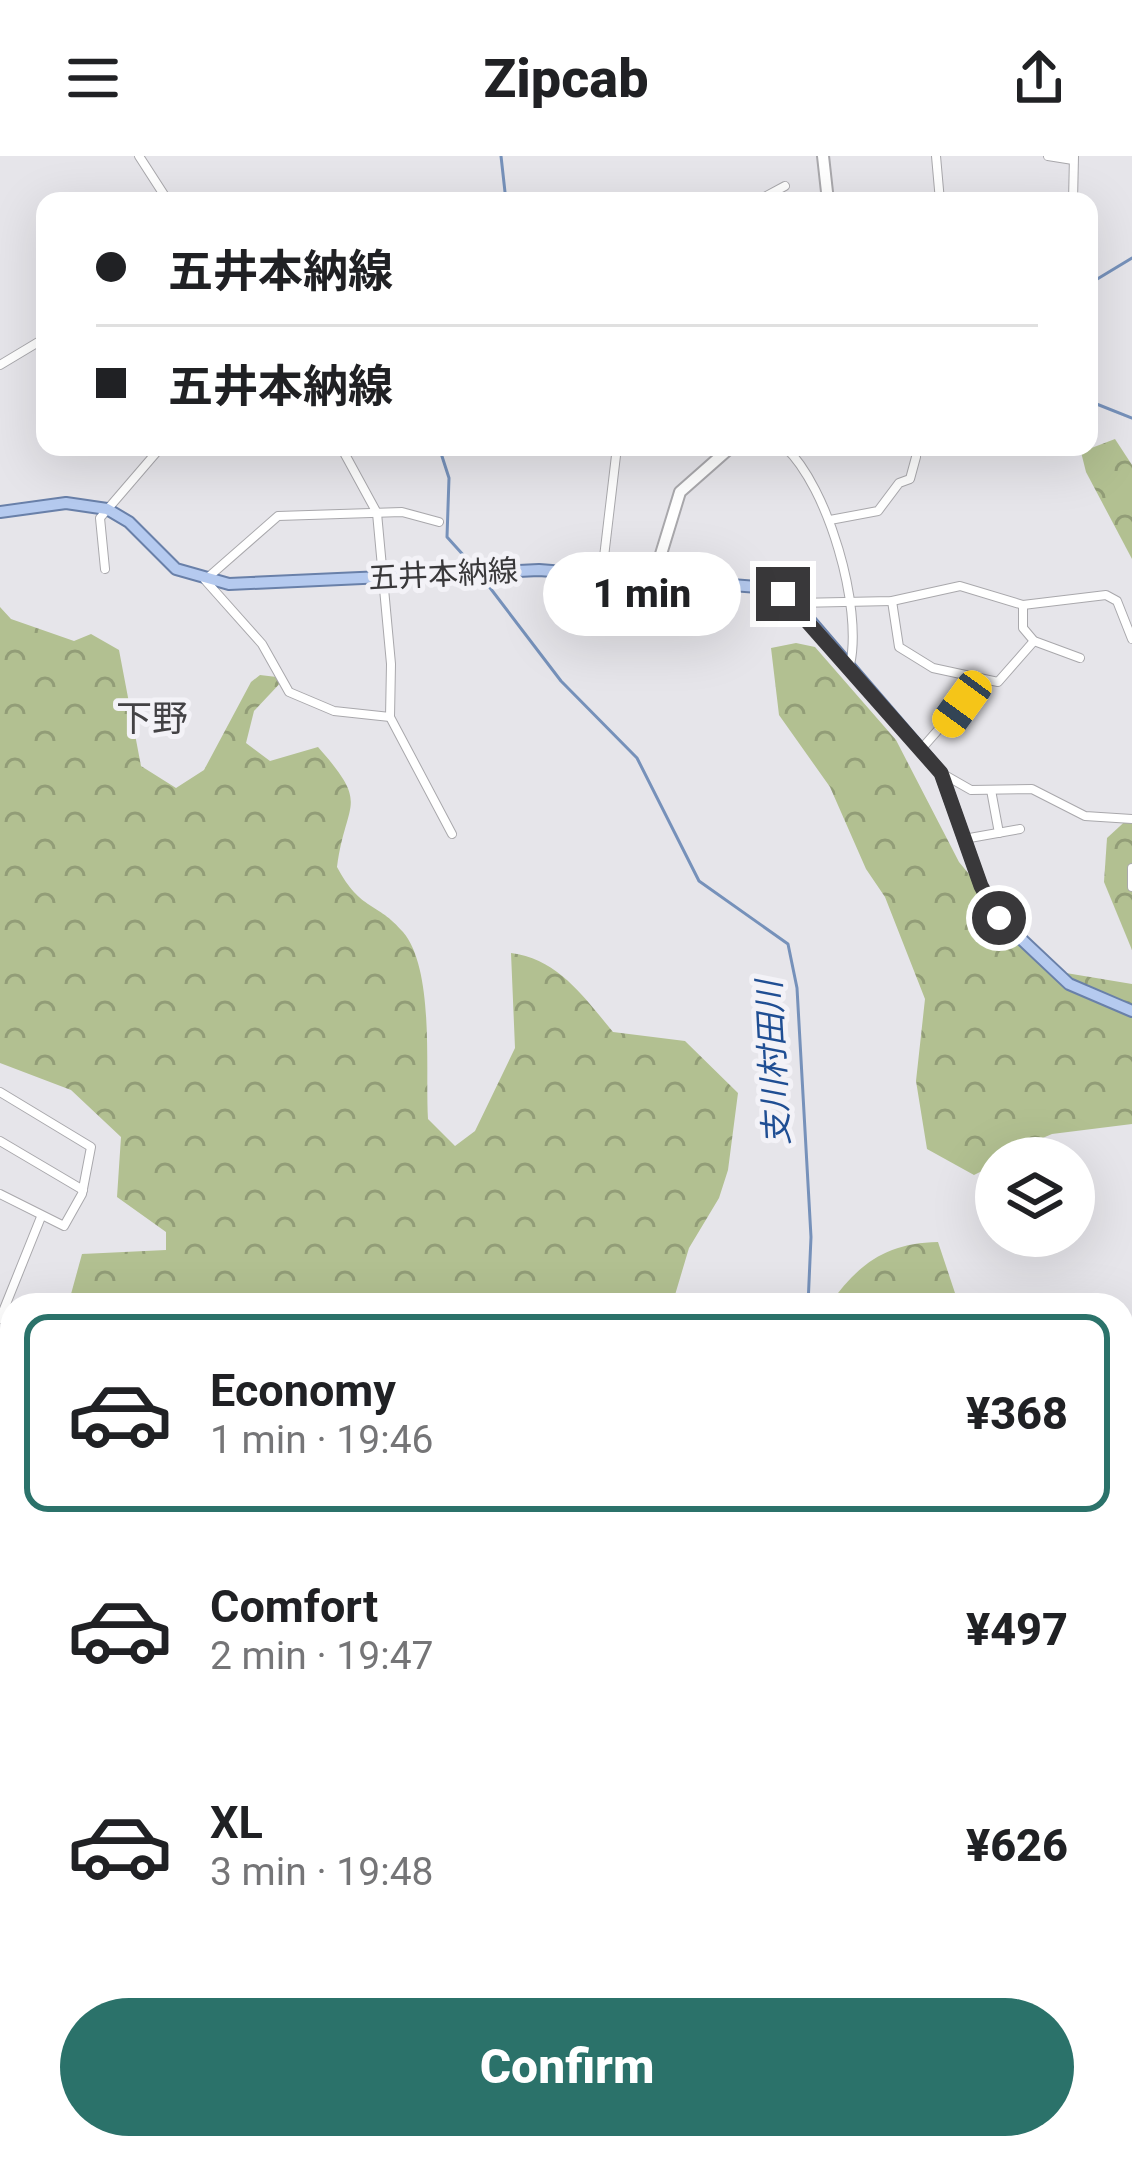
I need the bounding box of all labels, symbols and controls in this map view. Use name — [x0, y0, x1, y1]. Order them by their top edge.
icon: menu — [60, 45, 126, 111]
icon: share — [1006, 45, 1072, 111]
text: Zipcab — [483, 47, 649, 110]
text: 五井本納線 — [168, 245, 393, 298]
text: 五井本納線 — [168, 360, 393, 413]
callout: 1 min — [543, 552, 741, 636]
street label: 五井本納線 — [367, 553, 519, 595]
route end — [756, 567, 810, 621]
text: 1 min — [593, 571, 691, 617]
car — [926, 664, 998, 744]
district label: 下野 — [116, 698, 188, 740]
route start — [972, 891, 1026, 945]
water label: 支川村田川 — [749, 977, 797, 1146]
map controls — [975, 1137, 1095, 1257]
button: layers — [975, 1137, 1095, 1257]
icon: car — [66, 1359, 174, 1467]
text: Economy — [210, 1364, 396, 1417]
text: ¥368 — [966, 1387, 1068, 1440]
text: 1 min · 19:46 — [210, 1417, 433, 1463]
icon: car — [66, 1575, 174, 1683]
text: Comfort — [210, 1580, 378, 1633]
text: ¥497 — [966, 1603, 1068, 1656]
text: 2 min · 19:47 — [210, 1633, 433, 1679]
icon: car — [66, 1791, 174, 1899]
text: XL — [210, 1796, 263, 1849]
text: ¥626 — [966, 1819, 1068, 1872]
text: 3 min · 19:48 — [210, 1849, 433, 1895]
button: Confirm — [60, 1998, 1074, 2136]

